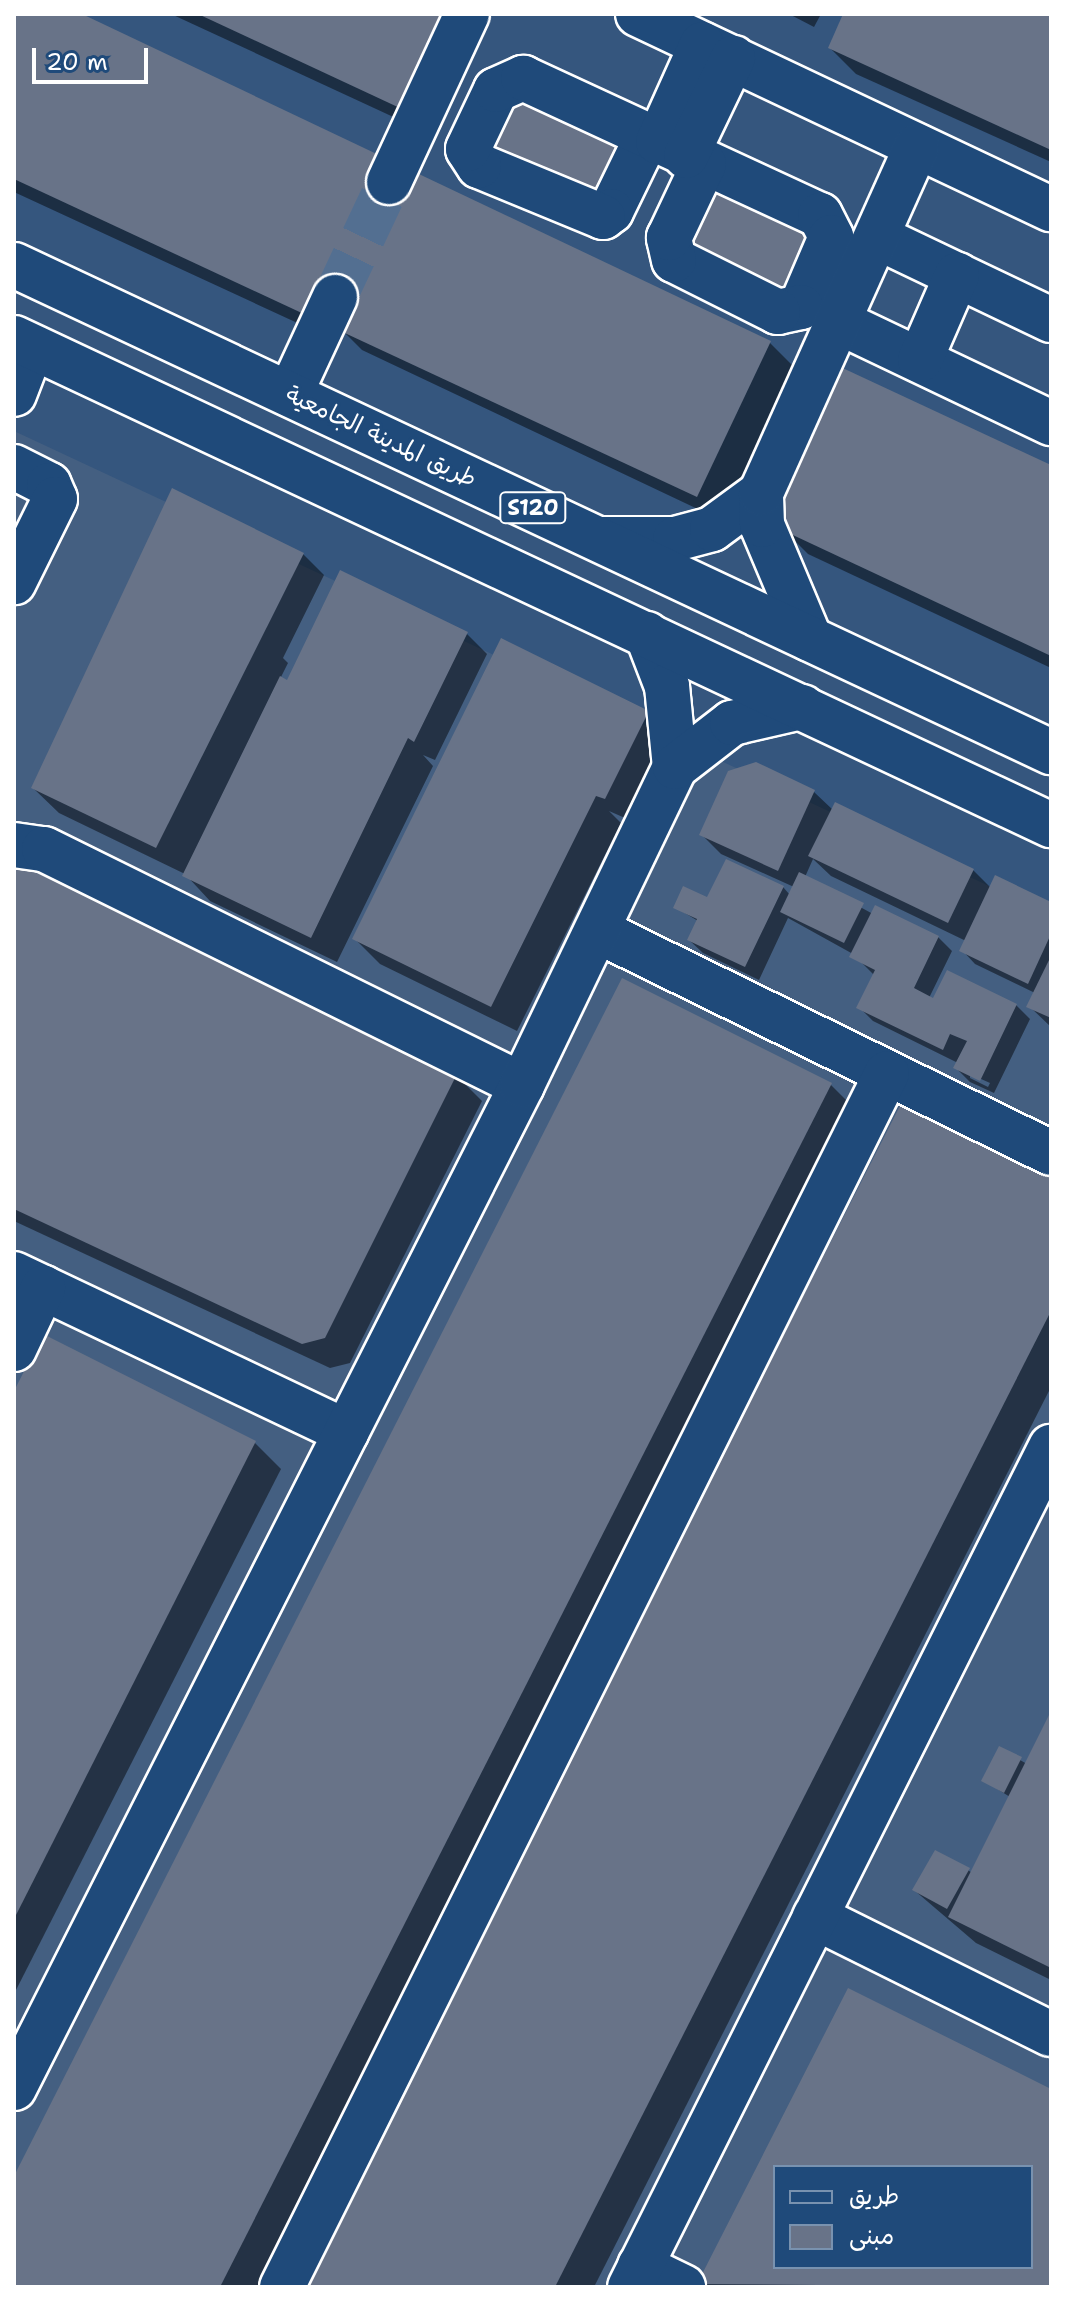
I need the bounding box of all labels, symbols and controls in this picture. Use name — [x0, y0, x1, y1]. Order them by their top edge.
scale bar — [36, 32, 152, 82]
text: 20 m — [46, 46, 108, 78]
street label: طريق المدينة الجامعية — [281, 380, 481, 494]
road number: S120 — [499, 490, 567, 526]
legend — [773, 2165, 1033, 2269]
text: طريق — [849, 2180, 899, 2212]
text: مبنى — [849, 2220, 894, 2252]

